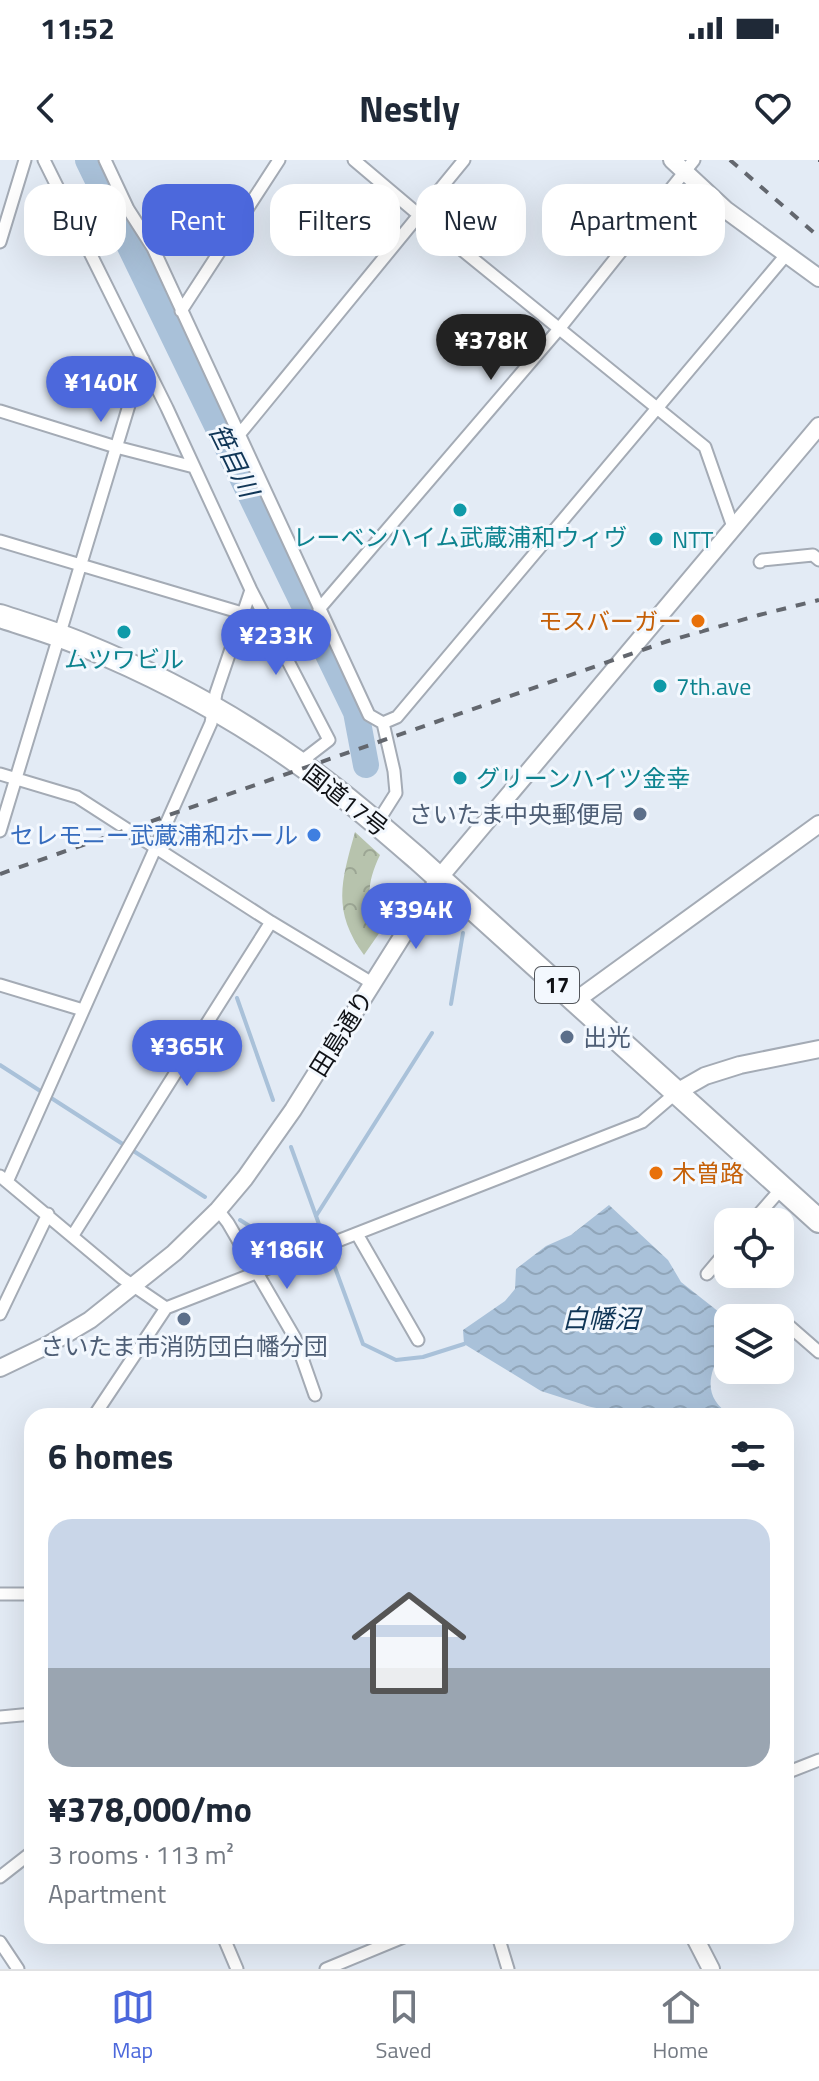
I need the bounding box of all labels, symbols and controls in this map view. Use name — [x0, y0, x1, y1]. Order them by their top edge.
text: 11:52 — [40, 5, 115, 51]
text: Nestly — [359, 81, 460, 136]
icon: back — [24, 86, 68, 130]
icon: heart — [751, 86, 795, 130]
chip: Buy — [24, 184, 126, 256]
chip: Rent — [142, 184, 254, 256]
chip: Filters — [270, 184, 400, 256]
chip: New — [416, 184, 526, 256]
chip: Apartment — [542, 184, 725, 256]
pin: ¥378K — [435, 314, 547, 382]
text: ¥378K — [454, 320, 528, 359]
pin: ¥140K — [45, 356, 157, 424]
text: ¥140K — [64, 362, 138, 401]
water label: 笹目川 — [199, 416, 270, 506]
marker: レーベンハイム武蔵浦和ウィヴ — [451, 501, 469, 519]
place label: レーベンハイム武蔵浦和ウィヴ — [292, 519, 628, 555]
place label: NTT — [672, 521, 714, 557]
marker: NTT — [647, 530, 665, 548]
place label: モスバーガー — [538, 603, 682, 639]
pin: ¥233K — [220, 609, 332, 677]
marker: モスバーガー — [689, 612, 707, 630]
text: ¥233K — [239, 615, 313, 654]
marker: ムツワビル — [115, 623, 133, 641]
place label: ムツワビル — [64, 641, 184, 677]
place label: 7th.ave — [676, 668, 751, 704]
marker: 7th.ave — [651, 677, 669, 695]
street label: 国道17号 — [296, 755, 396, 845]
place label: グリーンハイツ金幸 — [476, 760, 690, 796]
marker: グリーンハイツ金幸 — [451, 769, 469, 787]
place label: さいたま中央郵便局 — [409, 796, 624, 832]
marker: さいたま中央郵便局 — [631, 805, 649, 823]
place label: セレモニー武蔵浦和ホール — [10, 817, 298, 853]
marker: セレモニー武蔵浦和ホール — [305, 826, 323, 844]
pin: ¥394K — [360, 883, 472, 951]
text: ¥394K — [379, 889, 453, 928]
road number: 17 — [535, 967, 579, 1003]
street label: 田島通り — [300, 983, 382, 1083]
place label: 出光 — [583, 1019, 631, 1055]
pin: ¥365K — [131, 1020, 243, 1088]
text: ¥365K — [150, 1026, 224, 1065]
marker: 出光 — [558, 1028, 576, 1046]
place label: 木曽路 — [672, 1155, 744, 1191]
marker: 木曽路 — [647, 1164, 665, 1182]
map controls — [714, 1208, 794, 1384]
button: locate — [714, 1208, 794, 1288]
pin: ¥186K — [231, 1223, 343, 1291]
text: ¥186K — [250, 1229, 324, 1268]
water label: 白幡沼 — [562, 1299, 644, 1338]
button: layers — [714, 1304, 794, 1384]
marker: さいたま市消防団白幡分団 — [175, 1310, 193, 1328]
place label: さいたま市消防団白幡分団 — [40, 1328, 328, 1364]
text: 6 homes — [48, 1430, 173, 1482]
icon: filters — [726, 1434, 770, 1478]
icon: home — [337, 1571, 481, 1715]
text: ¥378,000/mo — [48, 1783, 252, 1835]
text: 3 rooms · 113 m² — [48, 1835, 234, 1874]
text: Apartment — [48, 1874, 166, 1913]
tab: Map — [111, 1985, 155, 2067]
tab: Saved — [376, 1985, 432, 2067]
tab: Home — [653, 1985, 708, 2067]

